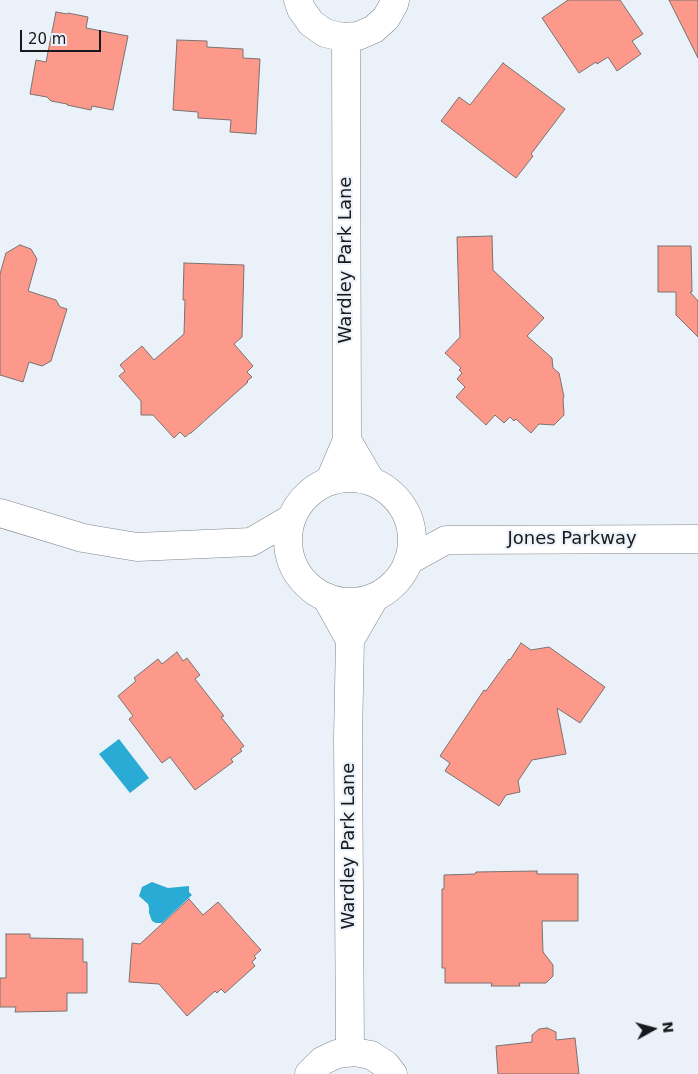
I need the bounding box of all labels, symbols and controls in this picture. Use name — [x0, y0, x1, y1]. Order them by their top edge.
scale bar — [22, 20, 104, 52]
text: 20 m — [28, 30, 66, 48]
street label: Wardley Park Lane — [335, 177, 357, 343]
street label: Jones Parkway — [507, 528, 637, 550]
street label: Wardley Park Lane — [338, 763, 360, 929]
north arrow — [628, 1004, 678, 1054]
text: N — [659, 1020, 677, 1034]

